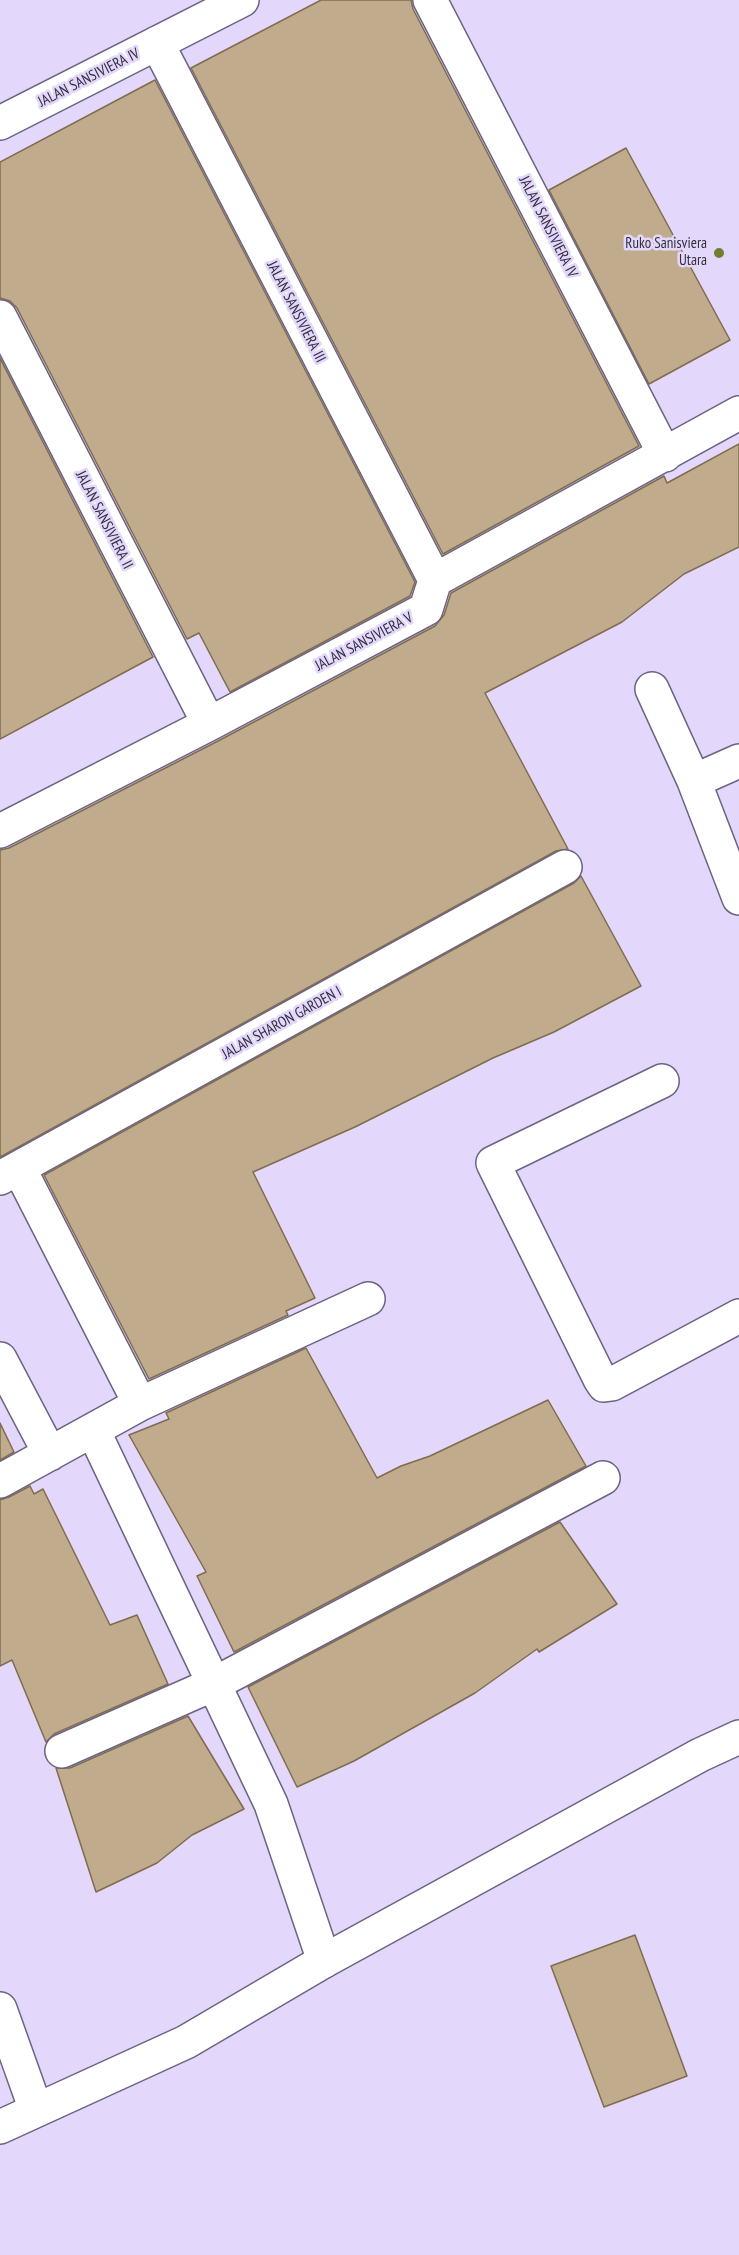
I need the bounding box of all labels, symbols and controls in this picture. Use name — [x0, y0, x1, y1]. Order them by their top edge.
street label: JALAN SANSIVIERA IV — [35, 45, 143, 111]
street label: JALAN SANSIVIERA IV — [515, 173, 581, 281]
place label: Ruko Sanisviera Utara — [625, 235, 707, 270]
marker: Ruko Sanisviera Utara — [712, 246, 726, 260]
street label: JALAN SANSIVIERA III — [263, 258, 329, 366]
street label: JALAN SANSIVIERA II — [71, 468, 137, 572]
street label: JALAN SANSIVIERA V — [312, 609, 416, 675]
street label: JALAN SHARON GARDEN I — [219, 983, 345, 1063]

